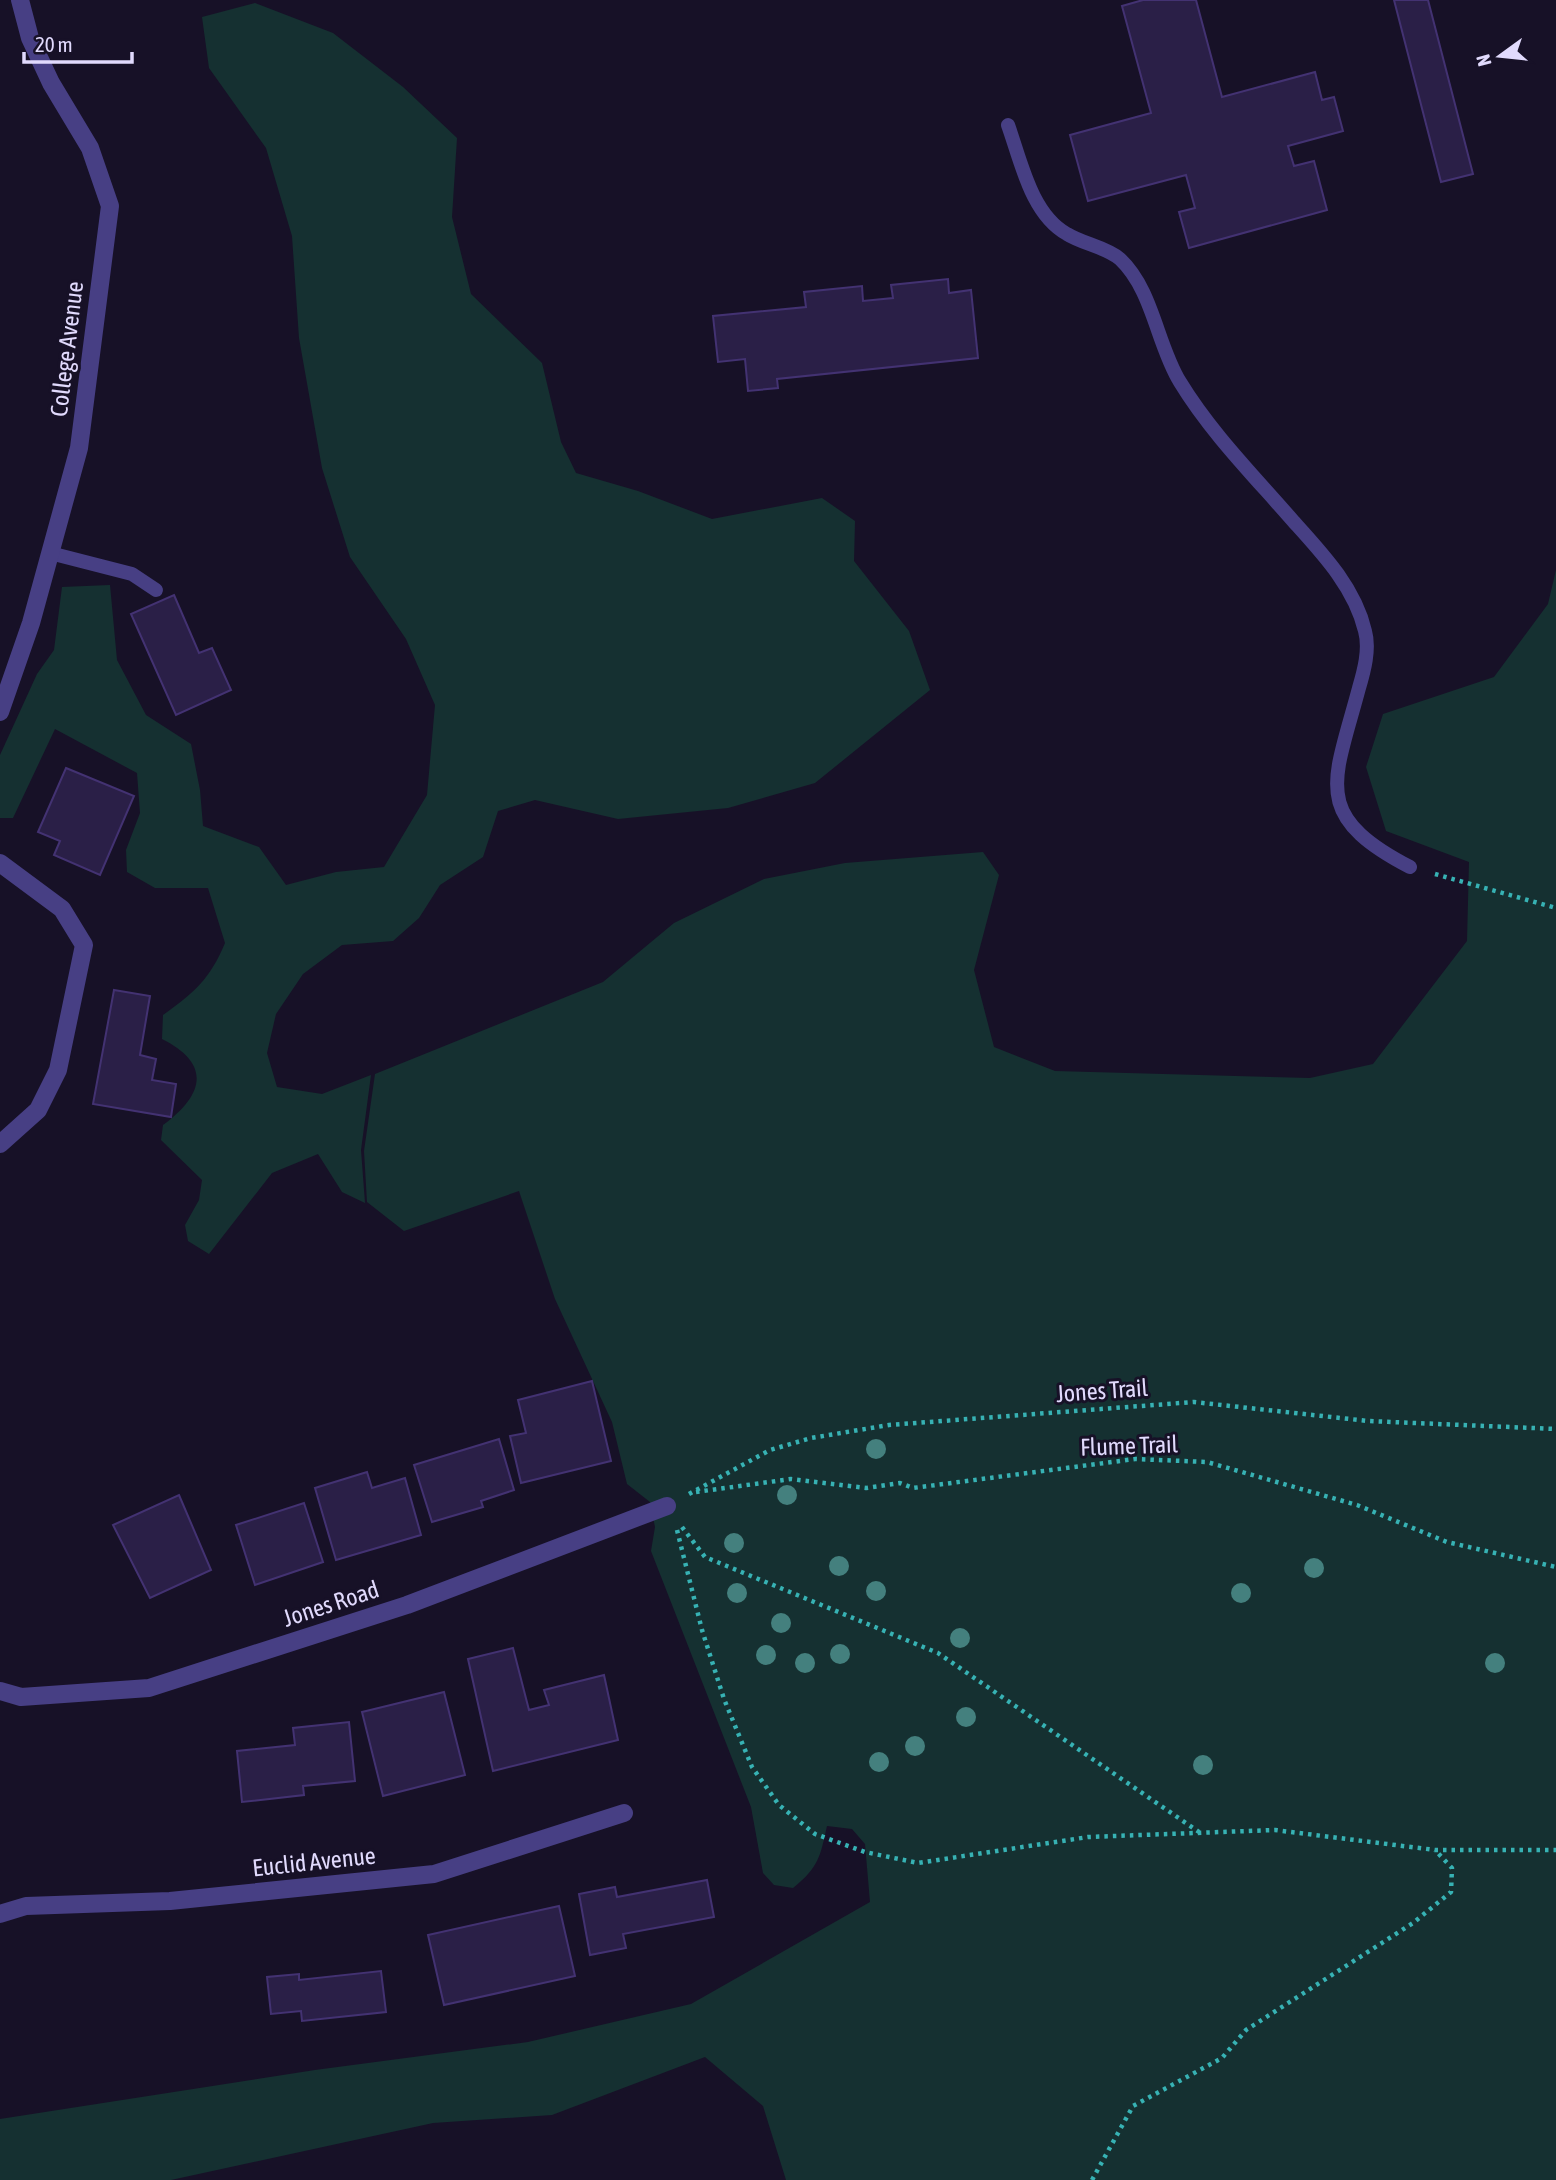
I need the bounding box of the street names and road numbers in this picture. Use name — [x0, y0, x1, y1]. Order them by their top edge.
street label: College Avenue — [45, 280, 88, 418]
street label: Jones Trail — [1055, 1374, 1149, 1407]
street label: Flume Trail — [1080, 1430, 1179, 1461]
street label: Jones Road — [280, 1575, 382, 1632]
street label: Euclid Avenue — [251, 1842, 377, 1881]

